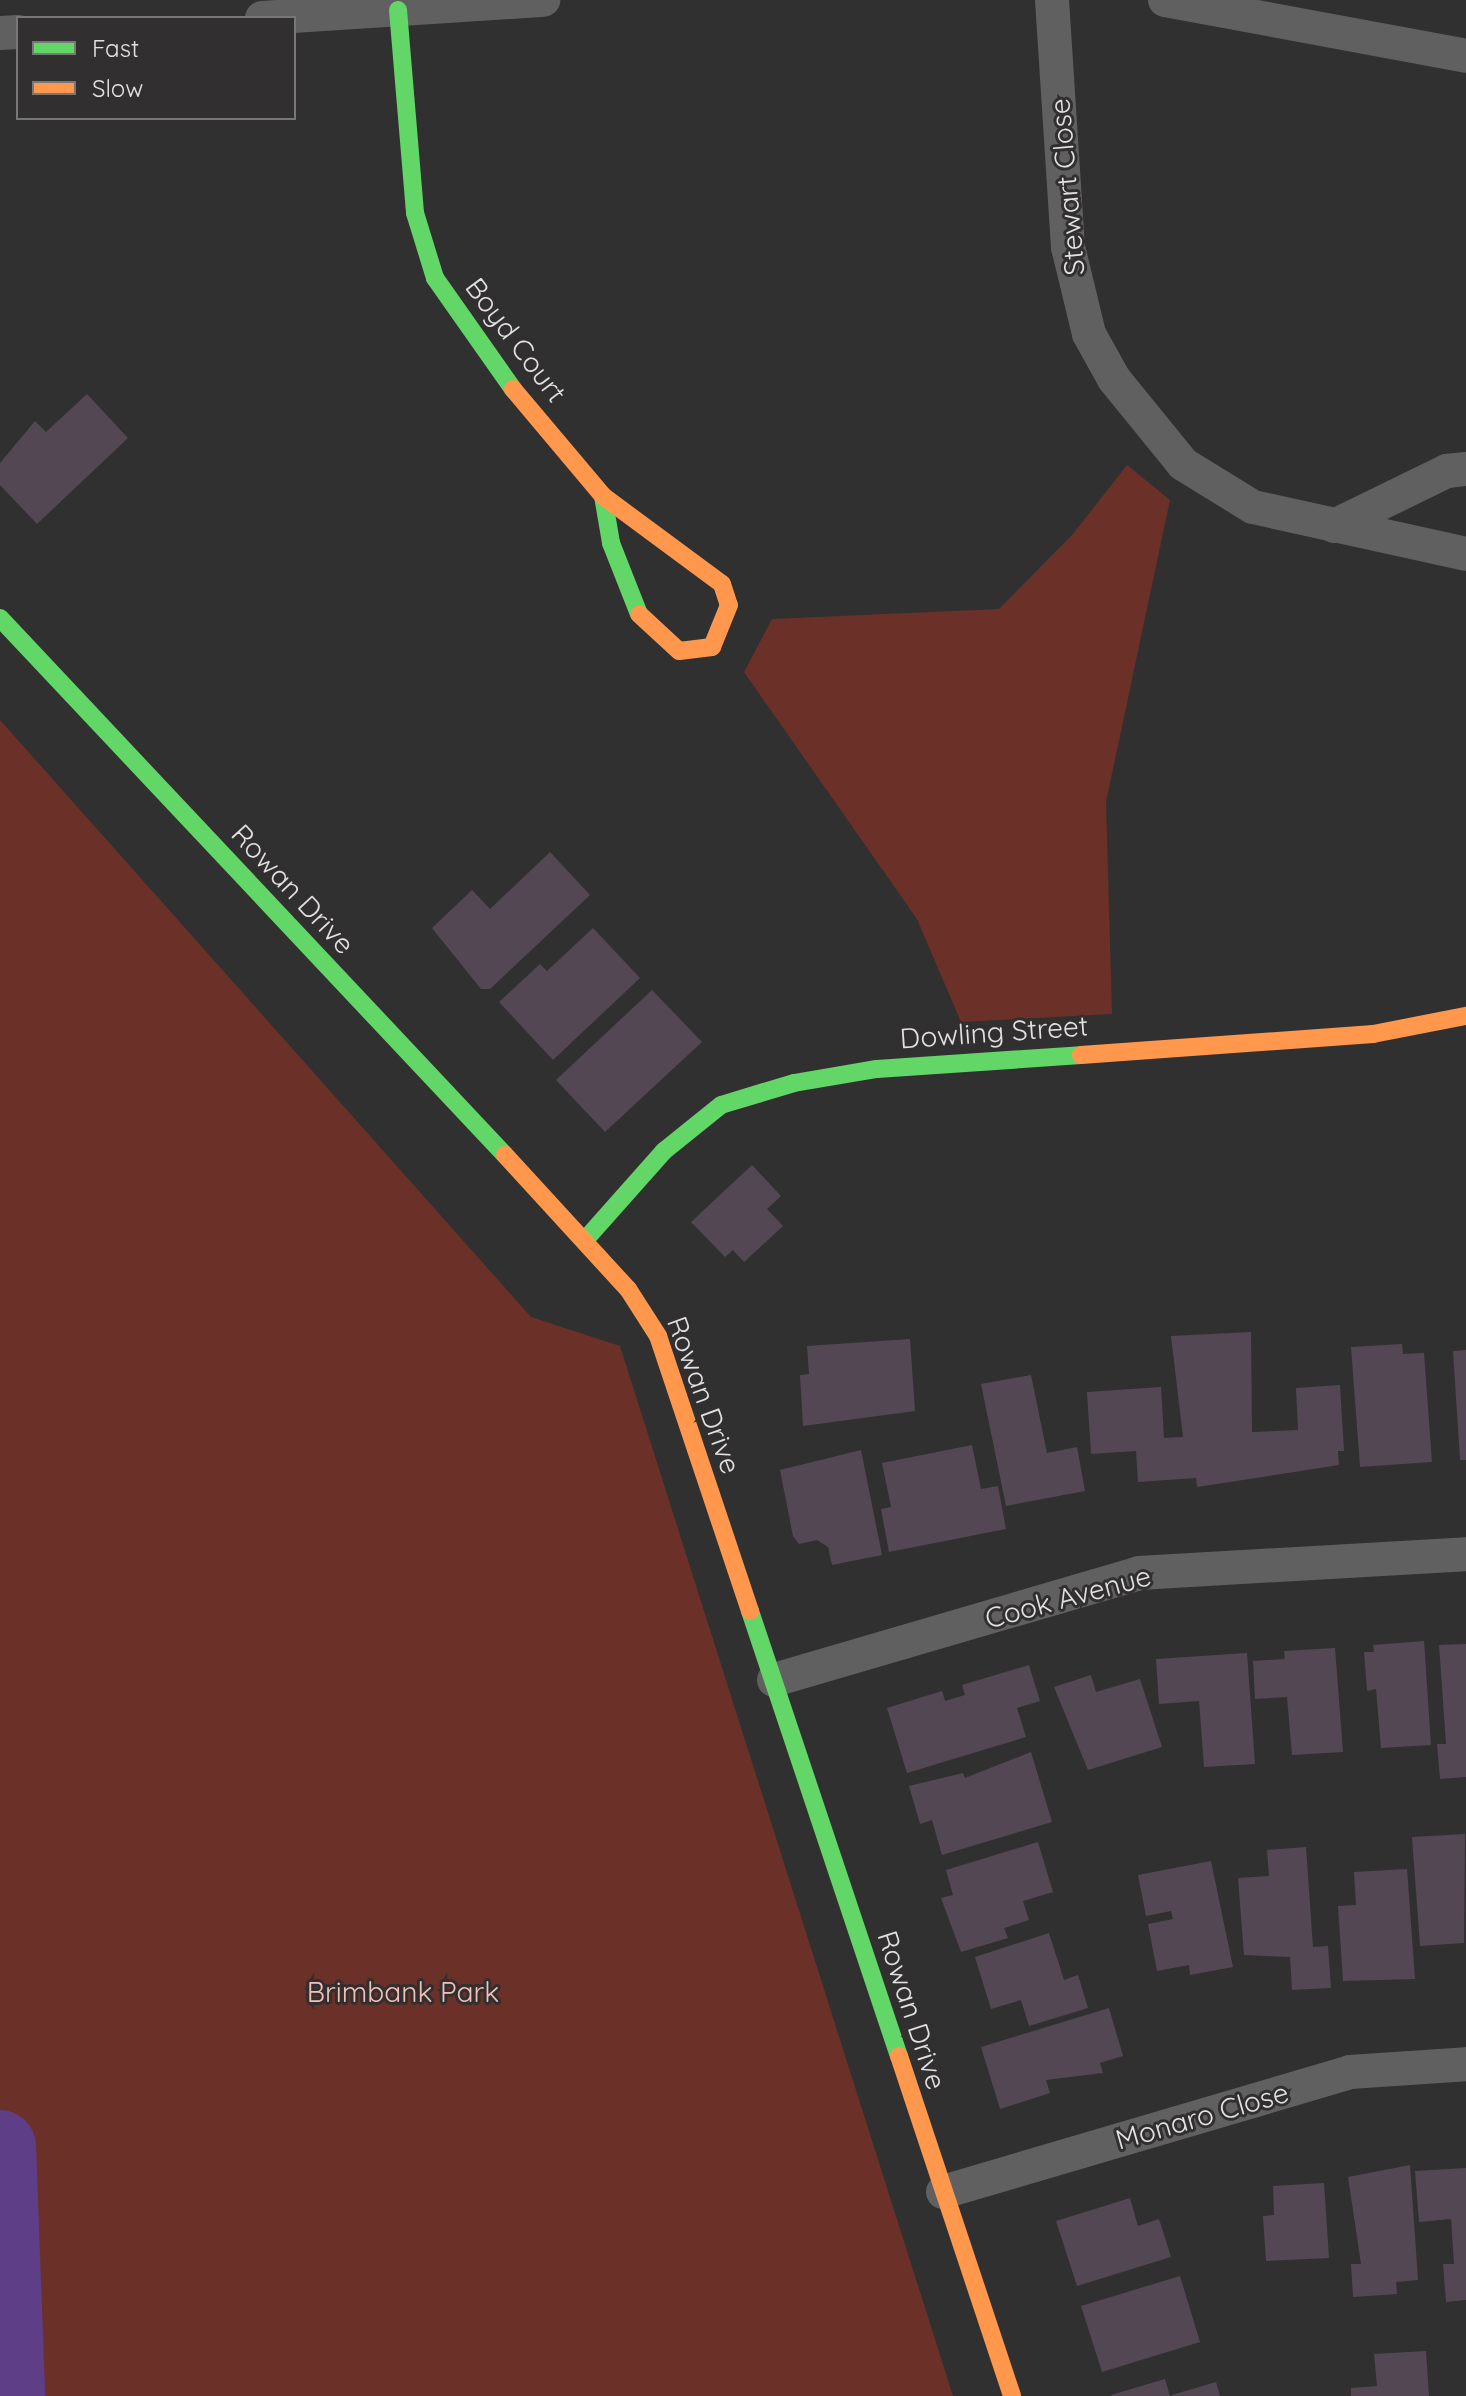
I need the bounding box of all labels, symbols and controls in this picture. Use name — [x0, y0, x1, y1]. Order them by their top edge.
legend — [16, 16, 296, 120]
text: Fast — [92, 33, 139, 63]
text: Slow — [92, 73, 143, 103]
street label: Stewart Close — [1043, 97, 1091, 277]
street label: Boyd Court — [458, 271, 574, 409]
street label: Rowan Drive — [224, 817, 362, 961]
street label: Dowling Street — [899, 1009, 1089, 1055]
street label: Rowan Drive — [660, 1312, 748, 1478]
street label: Cook Avenue — [981, 1559, 1155, 1635]
street label: Rowan Drive — [871, 1926, 953, 2094]
park label: Brimbank Park — [307, 1975, 499, 2009]
street label: Monaro Close — [1112, 2075, 1292, 2157]

